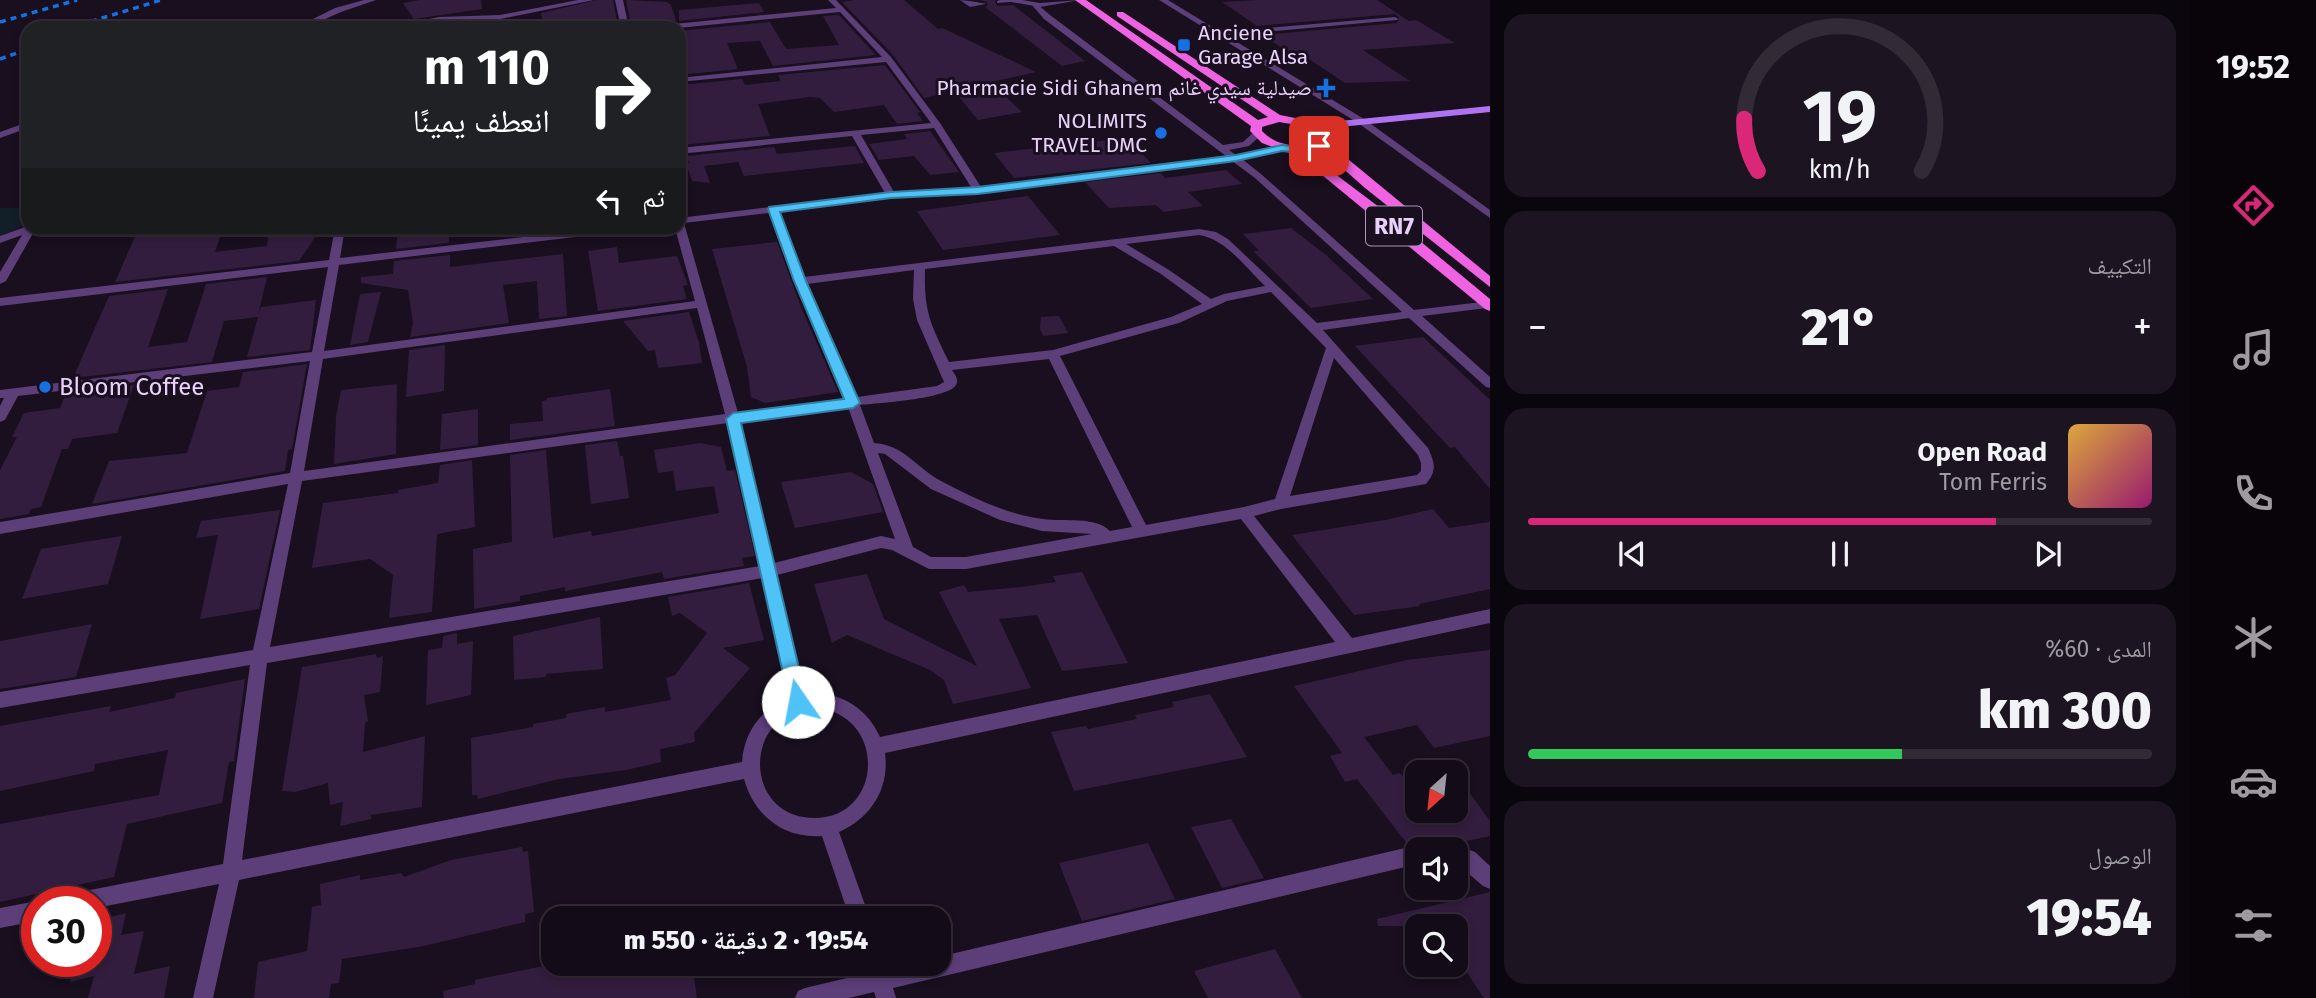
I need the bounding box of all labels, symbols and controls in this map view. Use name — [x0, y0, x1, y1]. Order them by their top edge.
place label: Anciene Garage Alsa — [1198, 20, 1308, 70]
marker: Anciene Garage Alsa — [1176, 37, 1192, 53]
text: 110 m — [424, 38, 550, 97]
text: 19:52 — [2216, 48, 2290, 86]
icon: right — [574, 49, 665, 140]
text: 19 — [1803, 74, 1877, 161]
place label: Pharmacie Sidi Ghanem صيدلية سيدي غانم — [937, 75, 1312, 104]
marker: Pharmacie Sidi Ghanem صيدلية سيدي غانم — [1318, 80, 1334, 96]
text: انعطف يمينًا — [412, 102, 550, 140]
place label: NOLIMITS TRAVEL DMC — [1032, 108, 1147, 158]
pin — [1289, 116, 1349, 176]
marker: NOLIMITS TRAVEL DMC — [1153, 125, 1169, 141]
icon: arrive — [1300, 127, 1338, 165]
text: km/h — [1809, 155, 1871, 185]
icon: directions — [2229, 181, 2278, 230]
icon: left — [590, 182, 628, 220]
text: ثم — [642, 183, 665, 214]
road number: RN7 — [1366, 206, 1422, 246]
text: التكييف — [2087, 252, 2152, 280]
text: 21° — [1801, 296, 1879, 359]
text: − — [1528, 304, 1547, 350]
text: + — [2133, 304, 2152, 350]
icon: music — [2229, 325, 2278, 374]
place label: Bloom Coffee — [59, 373, 204, 401]
marker: Bloom Coffee — [37, 379, 53, 395]
text: Open Road — [1918, 437, 2047, 468]
text: Tom Ferris — [1939, 468, 2047, 496]
icon: phone — [2229, 469, 2278, 518]
icon: previous — [1613, 535, 1651, 573]
icon: pause — [1821, 535, 1859, 573]
icon: next — [2029, 535, 2067, 573]
icon: climate — [2229, 613, 2278, 662]
text: المدى · 60% — [2045, 635, 2152, 663]
position arrow — [761, 665, 835, 739]
text: 300 km — [1978, 679, 2152, 742]
icon: car — [2229, 757, 2278, 806]
north arrow — [1405, 760, 1468, 822]
map controls — [1405, 760, 1468, 977]
button: sound — [1405, 837, 1468, 900]
text: الوصول — [2088, 842, 2152, 870]
speed limit sign: 30 — [21, 886, 112, 977]
text: 19:54 — [2026, 886, 2152, 949]
icon: filters — [2229, 901, 2278, 950]
button: search — [1405, 914, 1468, 977]
text: 19:54 · 2 دقيقة · 550 m — [624, 925, 868, 956]

